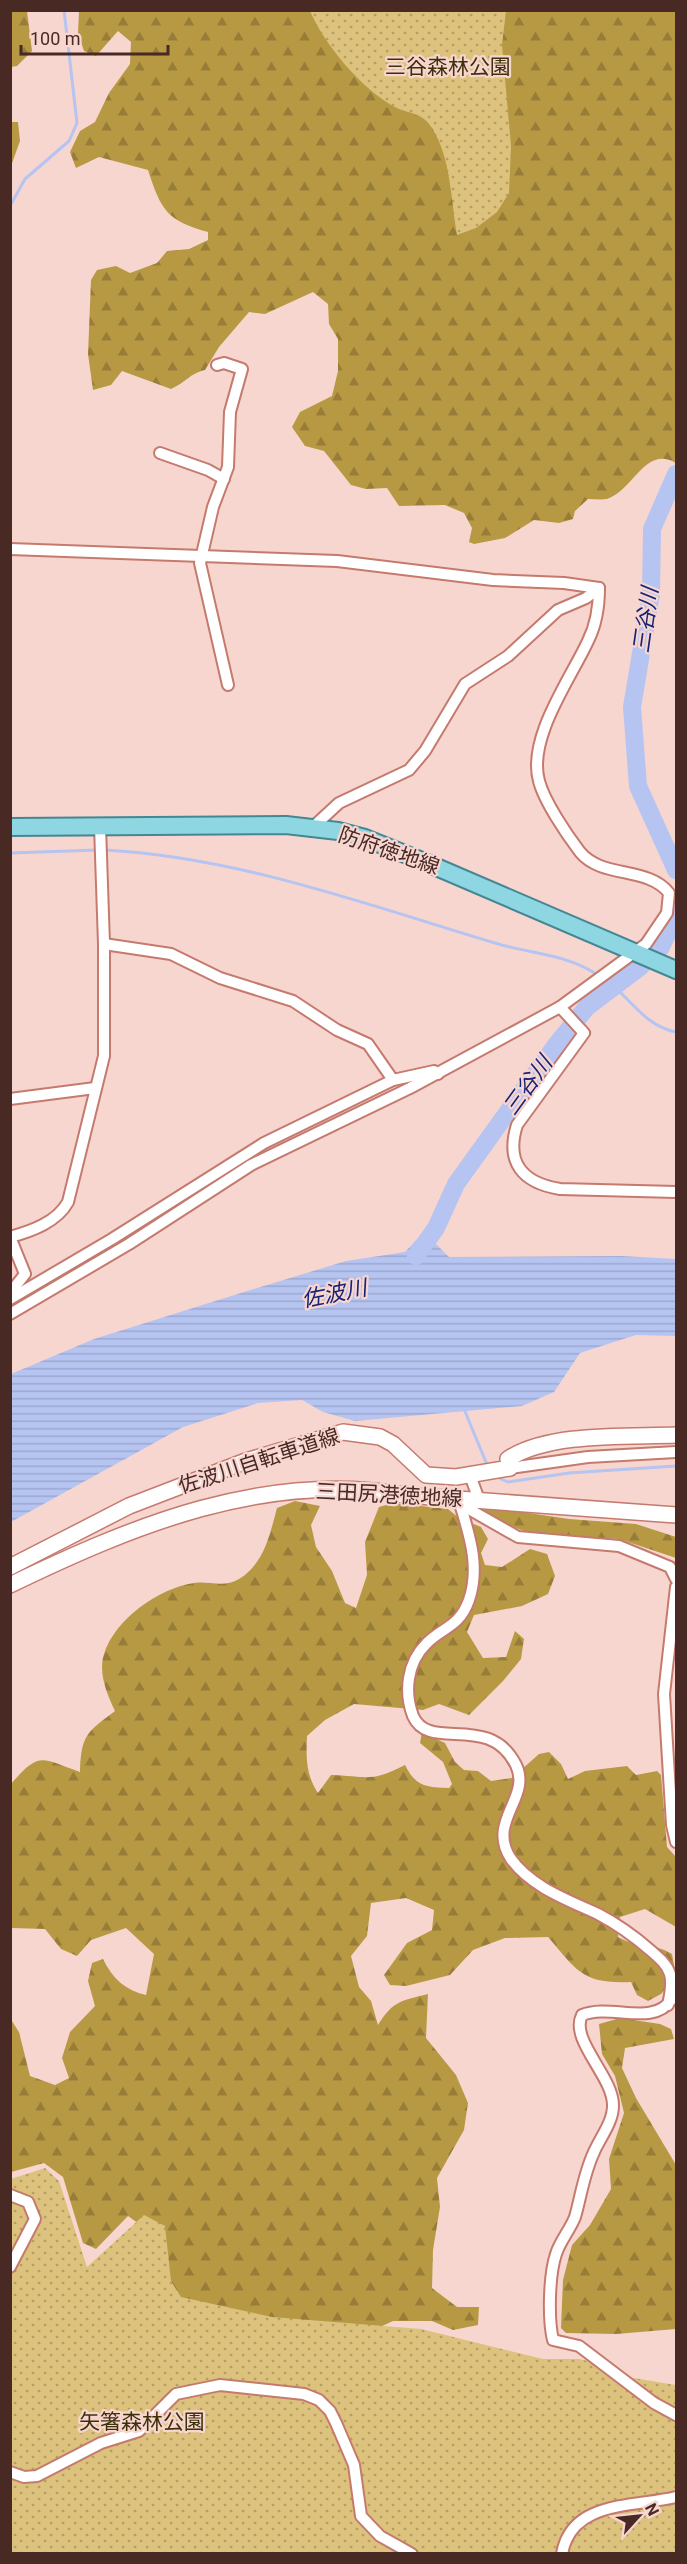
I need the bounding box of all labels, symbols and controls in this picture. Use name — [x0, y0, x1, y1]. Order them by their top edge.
scale bar — [21, 18, 168, 56]
text: 100 m — [30, 28, 81, 49]
park label: 三谷森林公園 — [385, 55, 511, 79]
water label: 三谷川 — [629, 584, 663, 654]
street label: 防府徳地線 — [335, 823, 443, 879]
water label: 三谷川 — [498, 1050, 558, 1119]
water label: 佐波川 — [299, 1275, 371, 1312]
street label: 佐波川自転車道線 — [175, 1424, 343, 1498]
street label: 三田尻港徳地線 — [315, 1479, 463, 1511]
park label: 矢箸森林公園 — [79, 2410, 205, 2434]
north arrow — [609, 2486, 669, 2546]
text: N — [641, 2500, 663, 2519]

